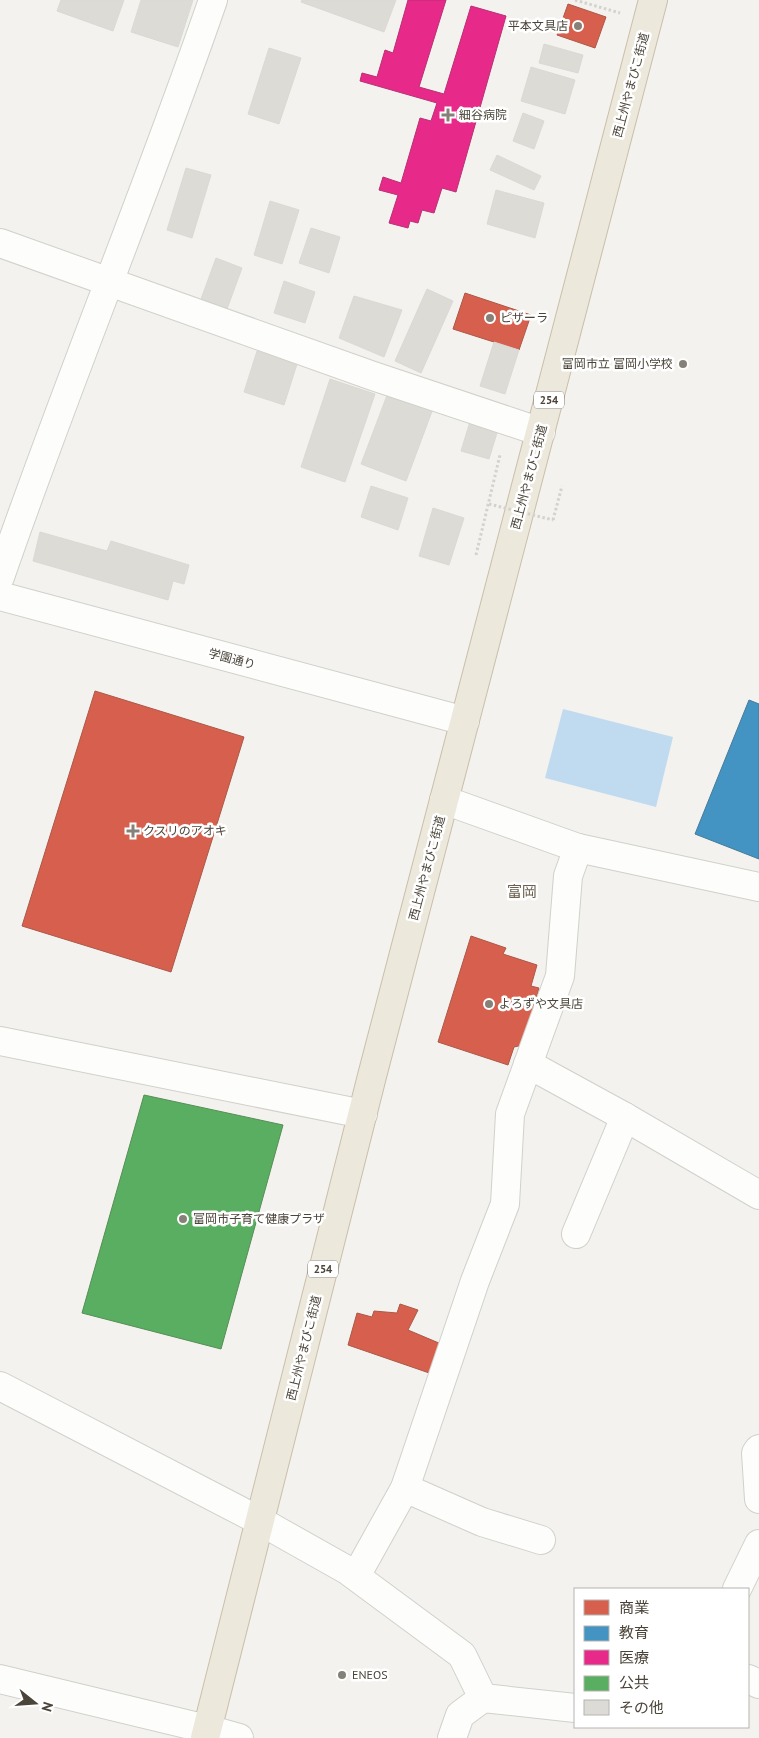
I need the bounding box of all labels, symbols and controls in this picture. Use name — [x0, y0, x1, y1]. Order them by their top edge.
place label: 平本文具店 — [508, 18, 568, 33]
marker: 平本文具店 — [572, 20, 584, 32]
street label: 西上州やまびこ街道 — [609, 31, 652, 139]
place label: 細谷病院 — [459, 107, 507, 122]
marker: 細谷病院 — [441, 108, 455, 122]
place label: ピザーラ — [500, 310, 548, 325]
marker: ピザーラ — [484, 312, 496, 324]
place label: 富岡市立 富岡小学校 — [562, 356, 673, 371]
marker: 富岡市立 富岡小学校 — [677, 358, 689, 370]
road number: 254 — [534, 392, 564, 408]
street label: 西上州やまびこ街道 — [507, 423, 550, 531]
street label: 学園通り — [207, 645, 257, 672]
street label: 西上州やまびこ街道 — [405, 814, 448, 922]
place label: クスリのアオキ — [143, 823, 227, 838]
marker: クスリのアオキ — [127, 825, 139, 837]
district label: 富岡 — [507, 882, 537, 901]
place label: よろずや文具店 — [499, 996, 583, 1011]
marker: よろずや文具店 — [483, 998, 495, 1010]
place label: 富岡市子育て健康プラザ — [193, 1211, 325, 1226]
marker: 富岡市子育て健康プラザ — [177, 1213, 189, 1225]
road number: 254 — [308, 1260, 338, 1278]
street label: 西上州やまびこ街道 — [283, 1294, 324, 1402]
legend — [574, 1588, 749, 1728]
text: 商業 — [619, 1598, 649, 1617]
text: 教育 — [619, 1623, 649, 1642]
text: 医療 — [619, 1648, 649, 1667]
place label: ENEOS — [352, 1667, 388, 1682]
marker: ENEOS — [336, 1669, 348, 1681]
text: 公共 — [619, 1673, 649, 1692]
north arrow — [10, 1678, 60, 1728]
text: その他 — [619, 1698, 664, 1717]
text: N — [37, 1700, 57, 1714]

